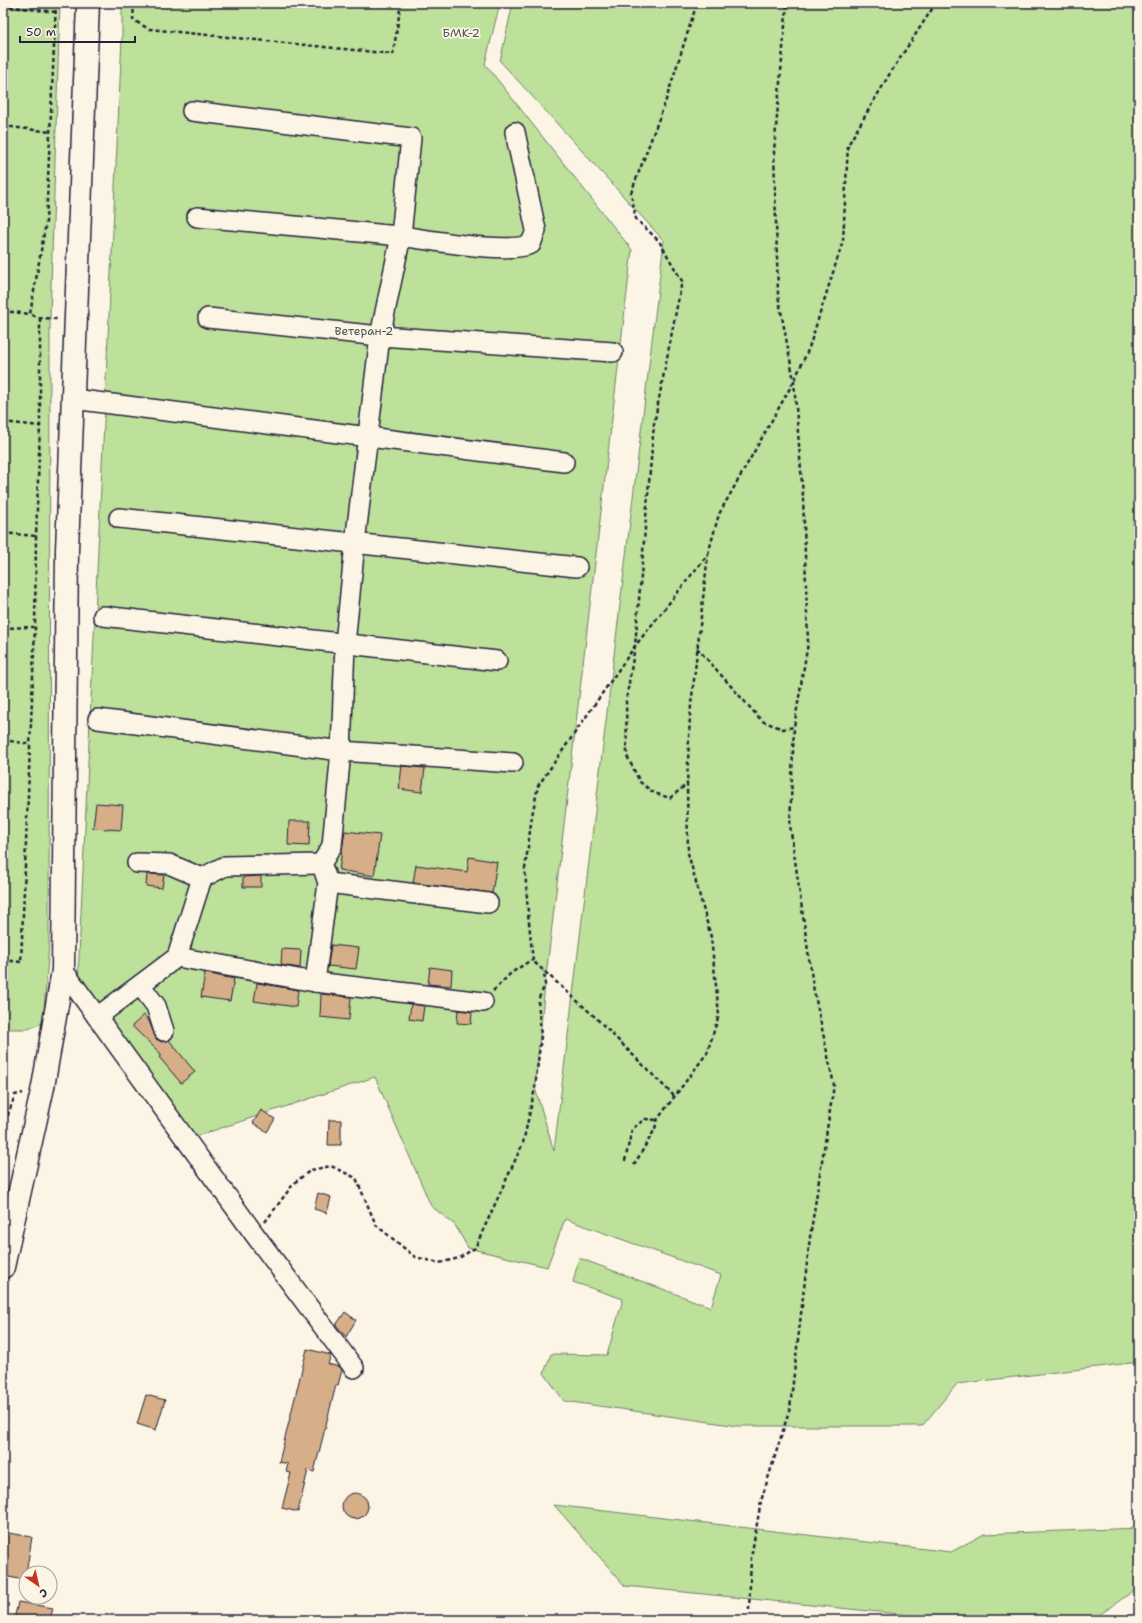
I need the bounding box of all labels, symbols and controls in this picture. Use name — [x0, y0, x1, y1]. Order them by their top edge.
scale bar — [20, 18, 135, 44]
text: 50 m — [26, 24, 56, 40]
park label: БМК-2 — [442, 25, 480, 41]
park label: Ветеран-2 — [335, 323, 393, 339]
north arrow — [18, 1565, 58, 1605]
text: С — [36, 1585, 50, 1601]

